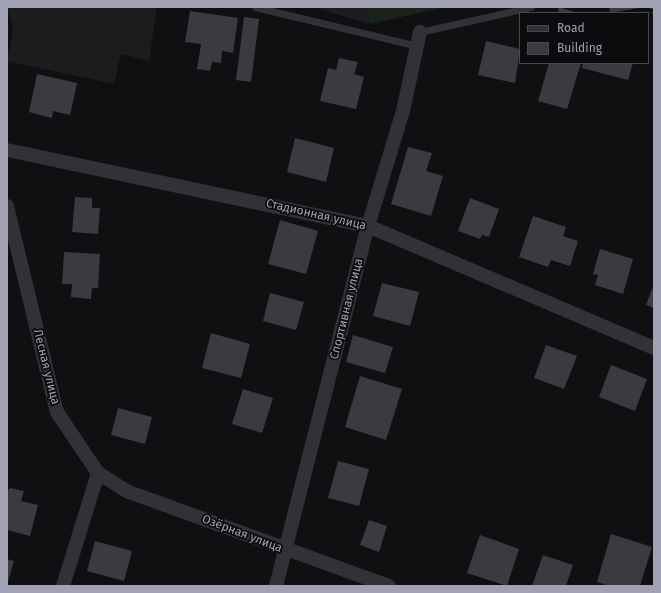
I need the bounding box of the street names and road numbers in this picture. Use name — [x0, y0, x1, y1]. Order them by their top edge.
street label: Стадионная улица — [264, 196, 368, 234]
street label: Спортивная улица — [327, 257, 367, 361]
street label: Лесная улица — [30, 328, 62, 406]
street label: Озёрная улица — [200, 512, 284, 556]

